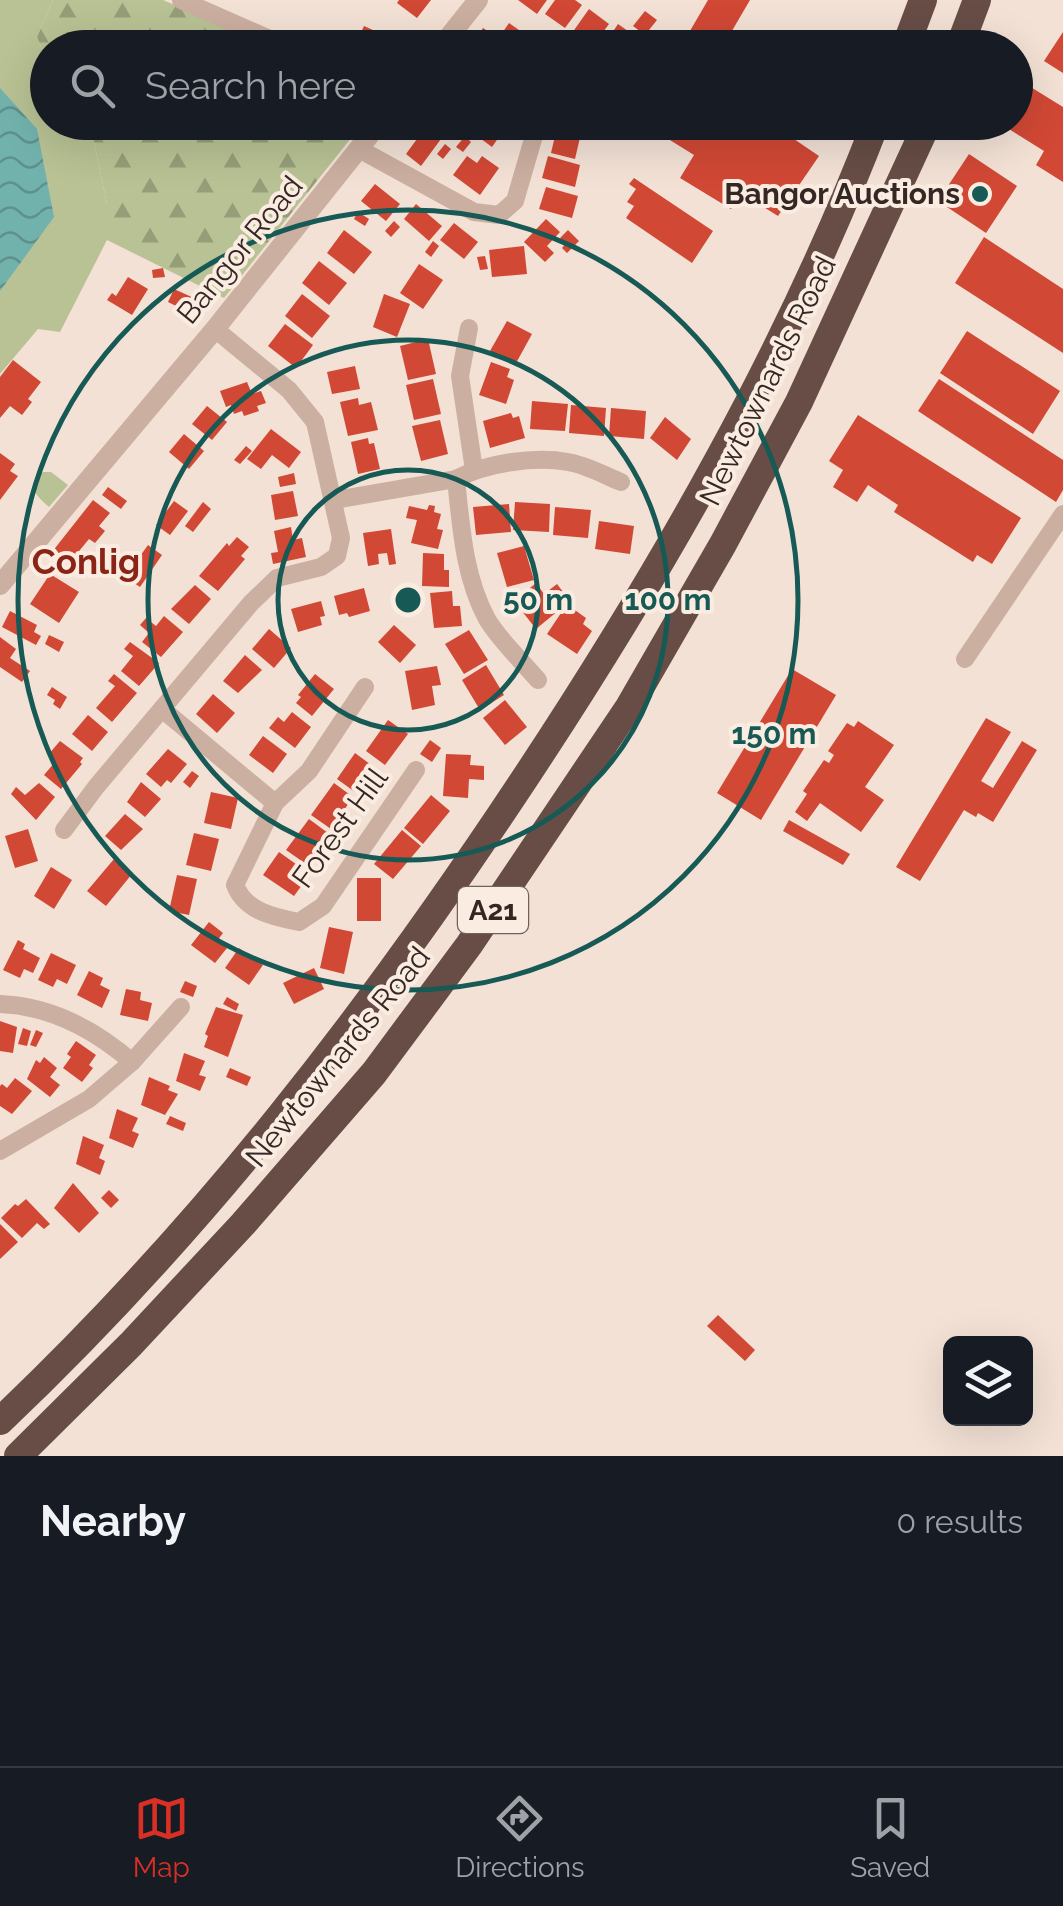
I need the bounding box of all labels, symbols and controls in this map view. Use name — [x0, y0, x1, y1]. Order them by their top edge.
search box — [30, 30, 1033, 140]
icon: search — [65, 58, 120, 113]
text: Search here — [145, 63, 356, 108]
street label: Bangor Road — [169, 169, 310, 331]
place label: Bangor Auctions — [724, 176, 960, 211]
marker: Bangor Auctions — [969, 183, 991, 205]
street label: Newtownards Road — [692, 251, 843, 511]
district label: Conlig — [32, 541, 140, 582]
centre of rings — [390, 582, 426, 618]
text: 50 m — [503, 582, 573, 617]
text: 100 m — [625, 582, 711, 617]
text: 150 m — [732, 716, 817, 751]
street label: Forest Hill — [284, 760, 395, 894]
road number: A21 — [458, 887, 528, 933]
street label: Newtownards Road — [238, 940, 437, 1174]
map controls — [943, 1336, 1033, 1426]
button: layers — [943, 1336, 1033, 1426]
text: Nearby — [40, 1497, 186, 1546]
text: 0 results — [896, 1503, 1023, 1540]
tab: Map — [133, 1791, 190, 1884]
tab: Directions — [455, 1791, 585, 1884]
tab: Saved — [850, 1791, 930, 1884]

